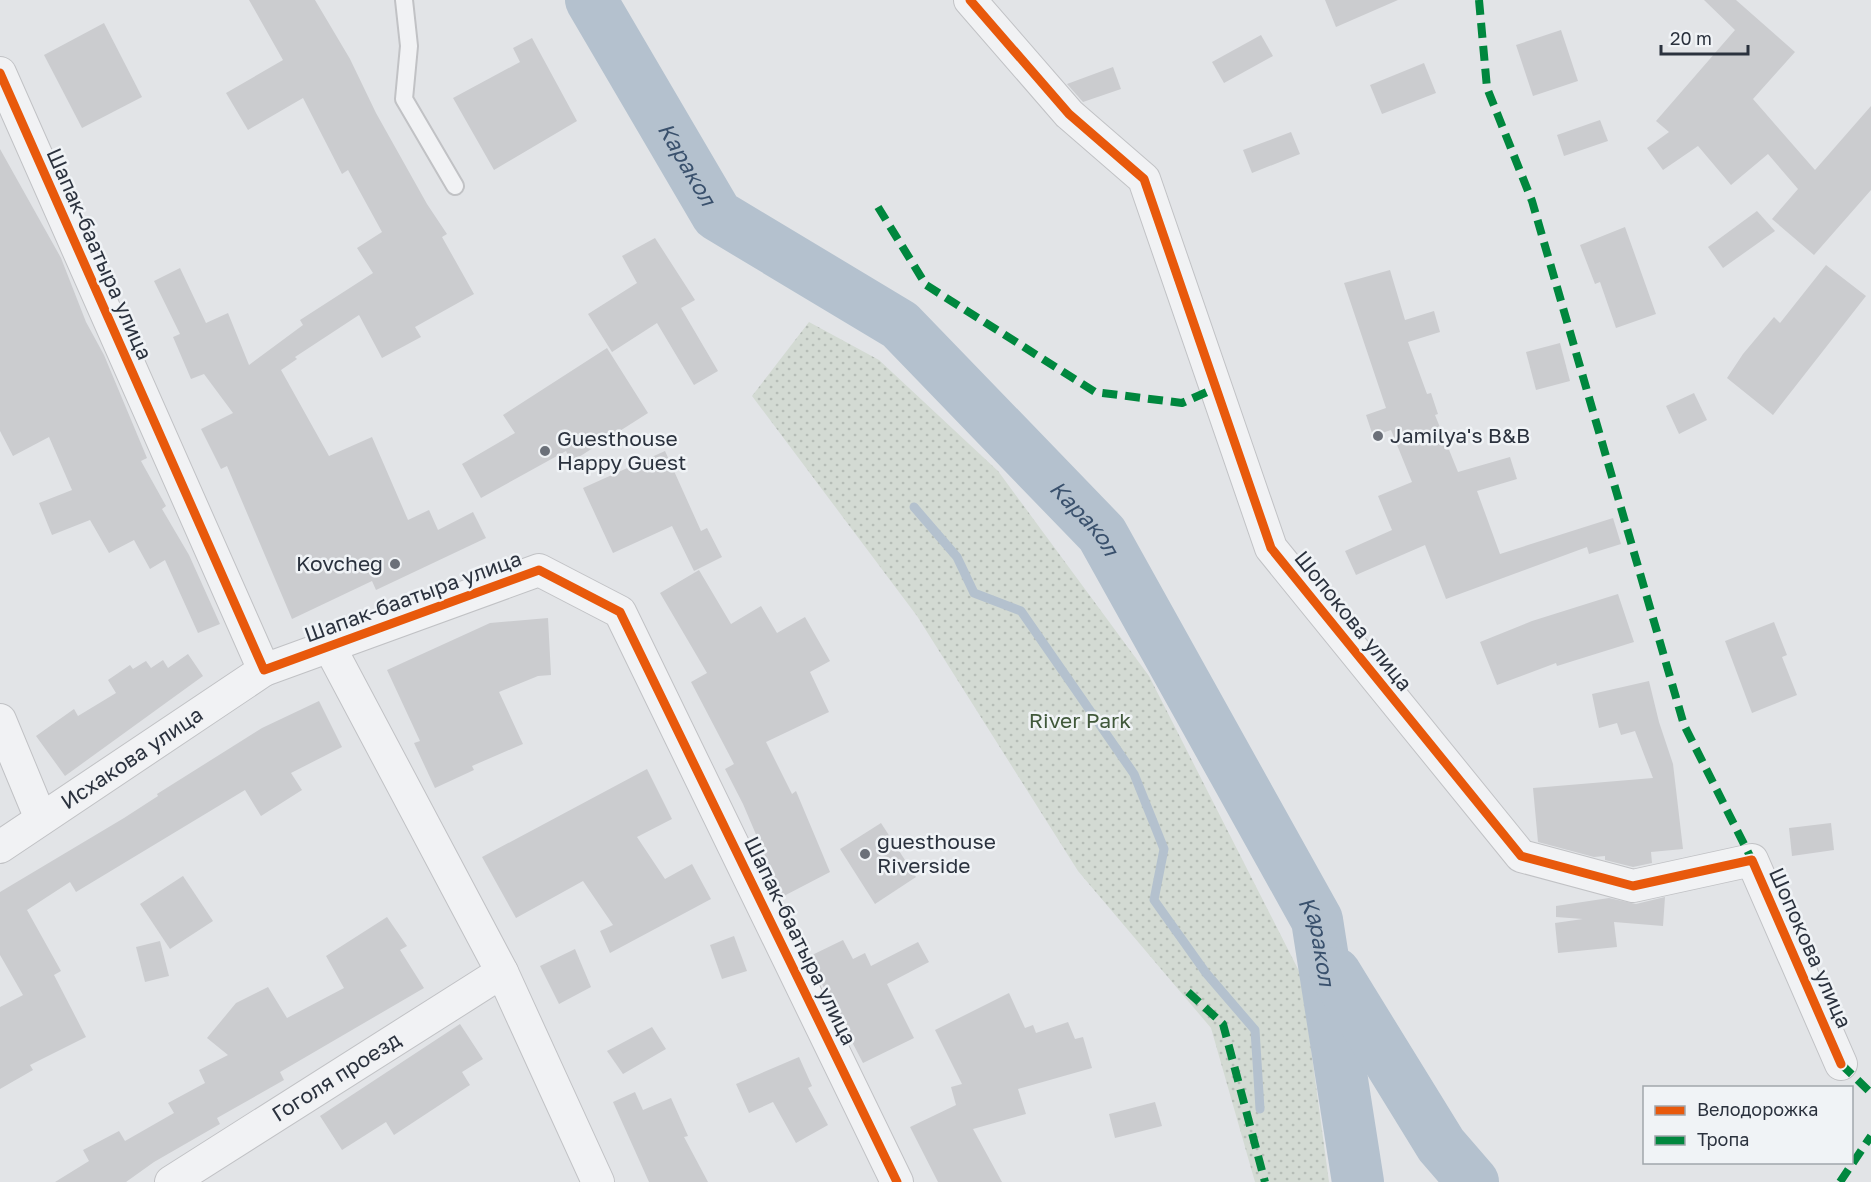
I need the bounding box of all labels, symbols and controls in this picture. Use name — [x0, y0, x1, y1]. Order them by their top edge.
scale bar — [1661, 18, 1748, 56]
text: 20 m — [1670, 27, 1712, 49]
water label: Каракол — [653, 117, 723, 212]
street label: Шапак-баатыра улица — [41, 144, 158, 364]
place label: Jamilya's B&B — [1390, 422, 1530, 448]
place label: Guesthouse Happy Guest — [557, 425, 686, 475]
marker: Jamilya's B&B — [1371, 429, 1385, 443]
marker: Guesthouse Happy Guest — [538, 444, 552, 458]
water label: Каракол — [1045, 475, 1126, 562]
street label: Шапак-баатыра улица — [301, 545, 525, 647]
street label: Шопокова улица — [1289, 545, 1418, 696]
place label: Kovcheg — [296, 550, 383, 576]
marker: Kovcheg — [388, 557, 402, 571]
street label: Исхакова улица — [56, 701, 207, 814]
park label: River Park — [1029, 707, 1131, 733]
place label: guesthouse Riverside — [877, 828, 996, 878]
street label: Шапак-баатыра улица — [739, 832, 863, 1049]
marker: guesthouse Riverside — [858, 847, 872, 861]
street label: Шопокова улица — [1764, 863, 1858, 1032]
water label: Каракол — [1293, 891, 1341, 990]
street label: Гоголя проезд — [267, 1026, 405, 1127]
legend — [1643, 1086, 1853, 1164]
text: Велодорожка — [1697, 1098, 1818, 1120]
text: Тропа — [1697, 1128, 1749, 1150]

